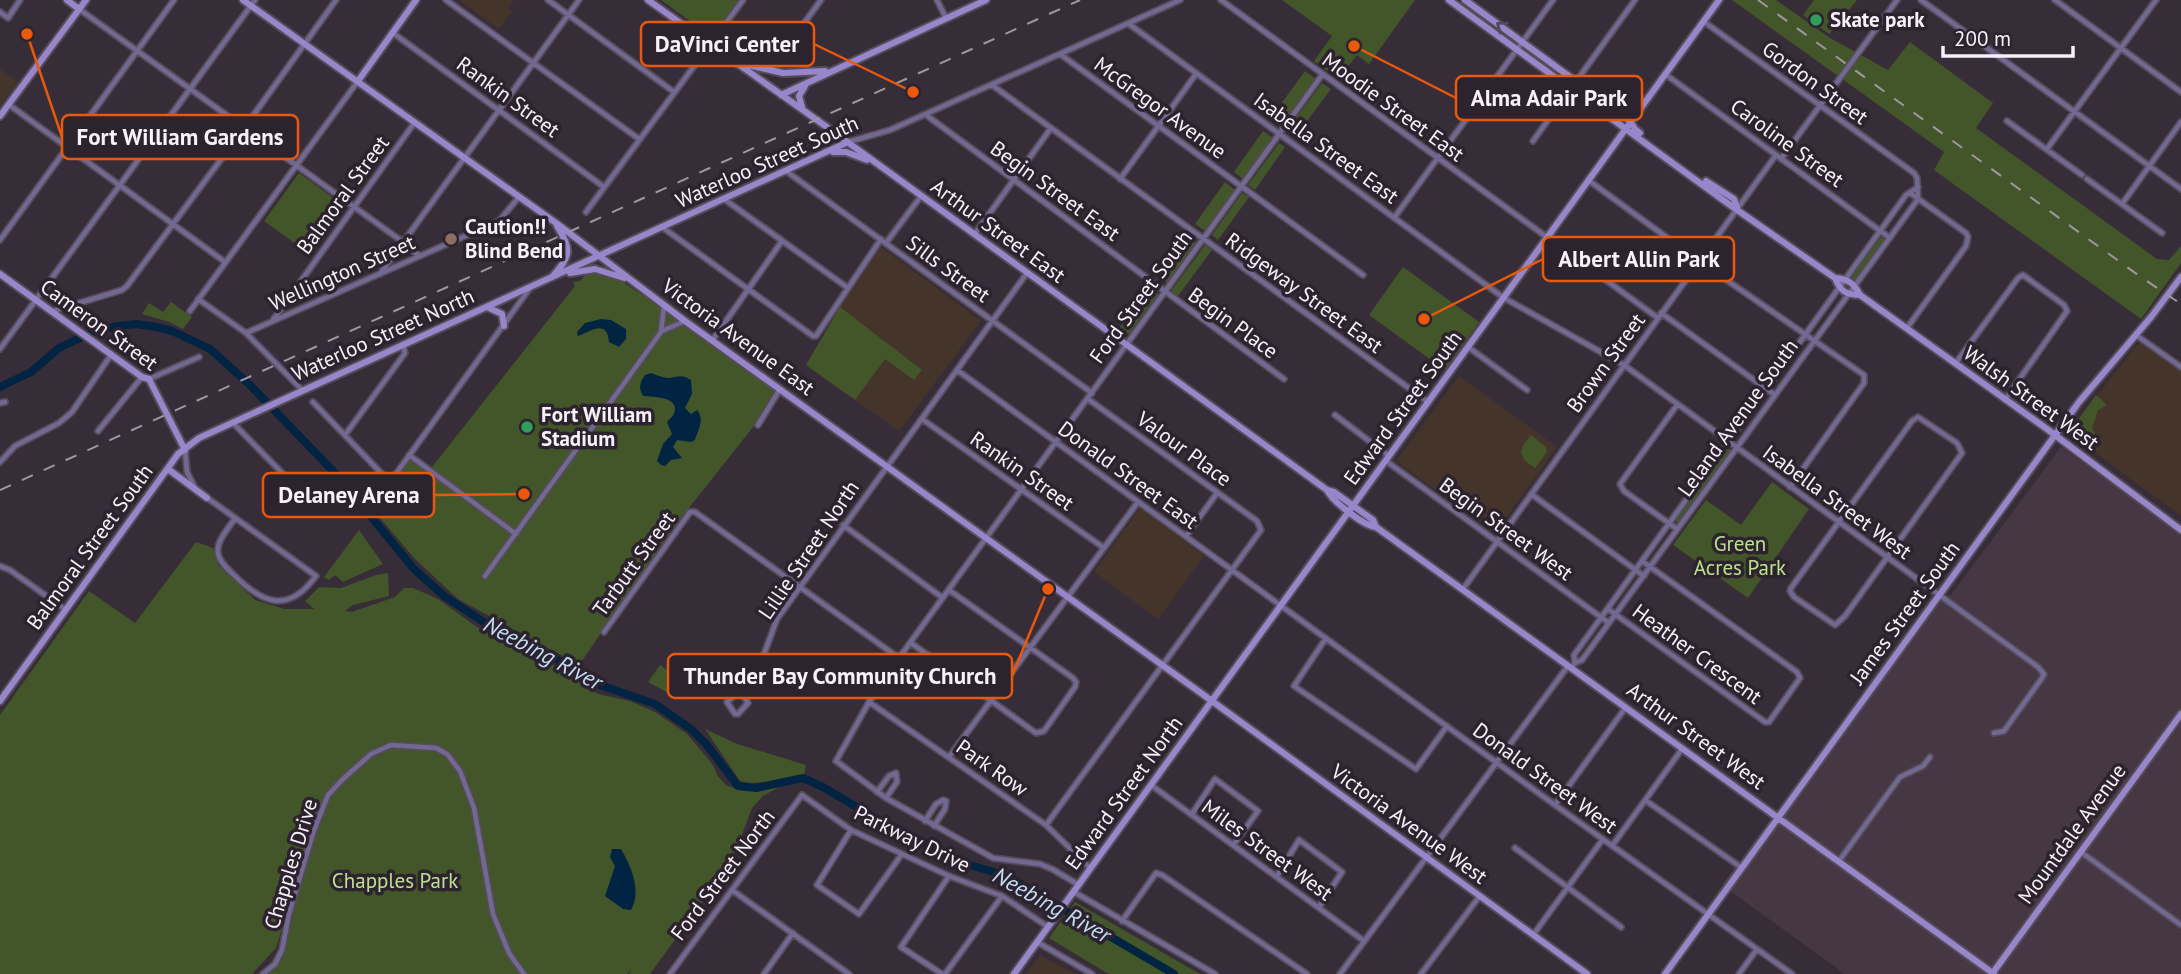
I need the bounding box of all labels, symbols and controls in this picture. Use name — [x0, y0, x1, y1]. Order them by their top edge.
place label: Skate park — [1830, 6, 1925, 33]
marker: Skate park — [1808, 12, 1824, 28]
scale bar — [1943, 14, 2072, 58]
callout: DaVinci Center — [641, 22, 814, 66]
one-way arrow — [1496, 22, 1508, 35]
text: 200 m — [1954, 25, 2011, 52]
text: DaVinci Center — [655, 29, 800, 58]
street label: Gordon Street — [1757, 35, 1874, 130]
street label: Moodie Street East — [1317, 46, 1470, 167]
street label: Rankin Street — [452, 50, 565, 143]
street label: McGregor Avenue — [1089, 51, 1232, 165]
callout: Alma Adair Park — [1456, 76, 1642, 120]
text: Alma Adair Park — [1471, 83, 1628, 112]
street label: Isabella Street East — [1249, 86, 1404, 209]
street label: Caroline Street — [1725, 92, 1849, 193]
street label: Waterloo Street South — [671, 109, 862, 214]
callout: Fort William Gardens — [62, 115, 298, 159]
text: Fort William Gardens — [76, 122, 284, 151]
street label: Balmoral Street — [291, 130, 395, 259]
street label: Begin Street East — [985, 135, 1125, 247]
street label: Arthur Street East — [926, 173, 1071, 288]
place label: Caution!! Blind Bend — [465, 213, 563, 264]
street label: Ford Street South — [1083, 225, 1198, 368]
street label: Ridgeway Street East — [1220, 226, 1388, 359]
street label: Wellington Street — [265, 228, 419, 317]
street label: Sills Street — [901, 229, 996, 308]
marker: Caution!! Blind Bend — [443, 231, 459, 247]
callout: Albert Allin Park — [1543, 237, 1734, 281]
text: Albert Allin Park — [1558, 244, 1721, 273]
street label: Victoria Avenue East — [656, 272, 820, 401]
street label: Cameron Street — [35, 273, 163, 376]
street label: Begin Place — [1183, 281, 1284, 364]
street label: Waterloo Street North — [287, 282, 478, 387]
street label: Brown Street — [1560, 308, 1651, 418]
street label: Edward Street South — [1338, 325, 1468, 490]
street label: Leland Avenue South — [1671, 334, 1804, 502]
street label: Walsh Street West — [1958, 339, 2104, 456]
place label: Fort William Stadium — [541, 401, 652, 452]
street label: Valour Place — [1131, 405, 1237, 492]
street label: Donald Street East — [1053, 415, 1204, 535]
marker: Fort William Stadium — [519, 419, 535, 435]
street label: Rankin Street — [965, 425, 1079, 516]
street label: Isabella Street West — [1758, 438, 1917, 565]
street label: Balmoral Street South — [20, 459, 159, 635]
street label: Begin Street West — [1434, 471, 1578, 586]
callout: Delaney Arena — [263, 473, 434, 517]
street label: Lillie Street North — [752, 475, 865, 624]
text: Delaney Arena — [278, 480, 420, 509]
street label: Tarbutt Street — [586, 506, 681, 621]
park label: Green Acres Park — [1694, 530, 1786, 581]
street label: James Street South — [1843, 536, 1966, 690]
street label: Heather Crescent — [1627, 597, 1767, 710]
water label: Neebing River — [479, 609, 609, 697]
callout: Thunder Bay Community Church — [668, 654, 1012, 698]
text: Thunder Bay Community Church — [683, 661, 997, 690]
street label: Arthur Street West — [1622, 676, 1771, 795]
street label: Edward Street North — [1059, 711, 1188, 875]
street label: Donald Street West — [1468, 716, 1623, 839]
street label: Park Row — [951, 733, 1034, 802]
street label: Victoria Avenue West — [1325, 757, 1493, 890]
street label: Mountdale Avenue — [2012, 758, 2132, 909]
street label: Miles Street West — [1196, 793, 1338, 906]
street label: Chapples Drive — [258, 795, 323, 932]
street label: Parkway Drive — [850, 799, 975, 878]
street label: Ford Street North — [665, 804, 781, 946]
water label: Neebing River — [988, 860, 1118, 950]
park label: Chapples Park — [332, 867, 458, 894]

